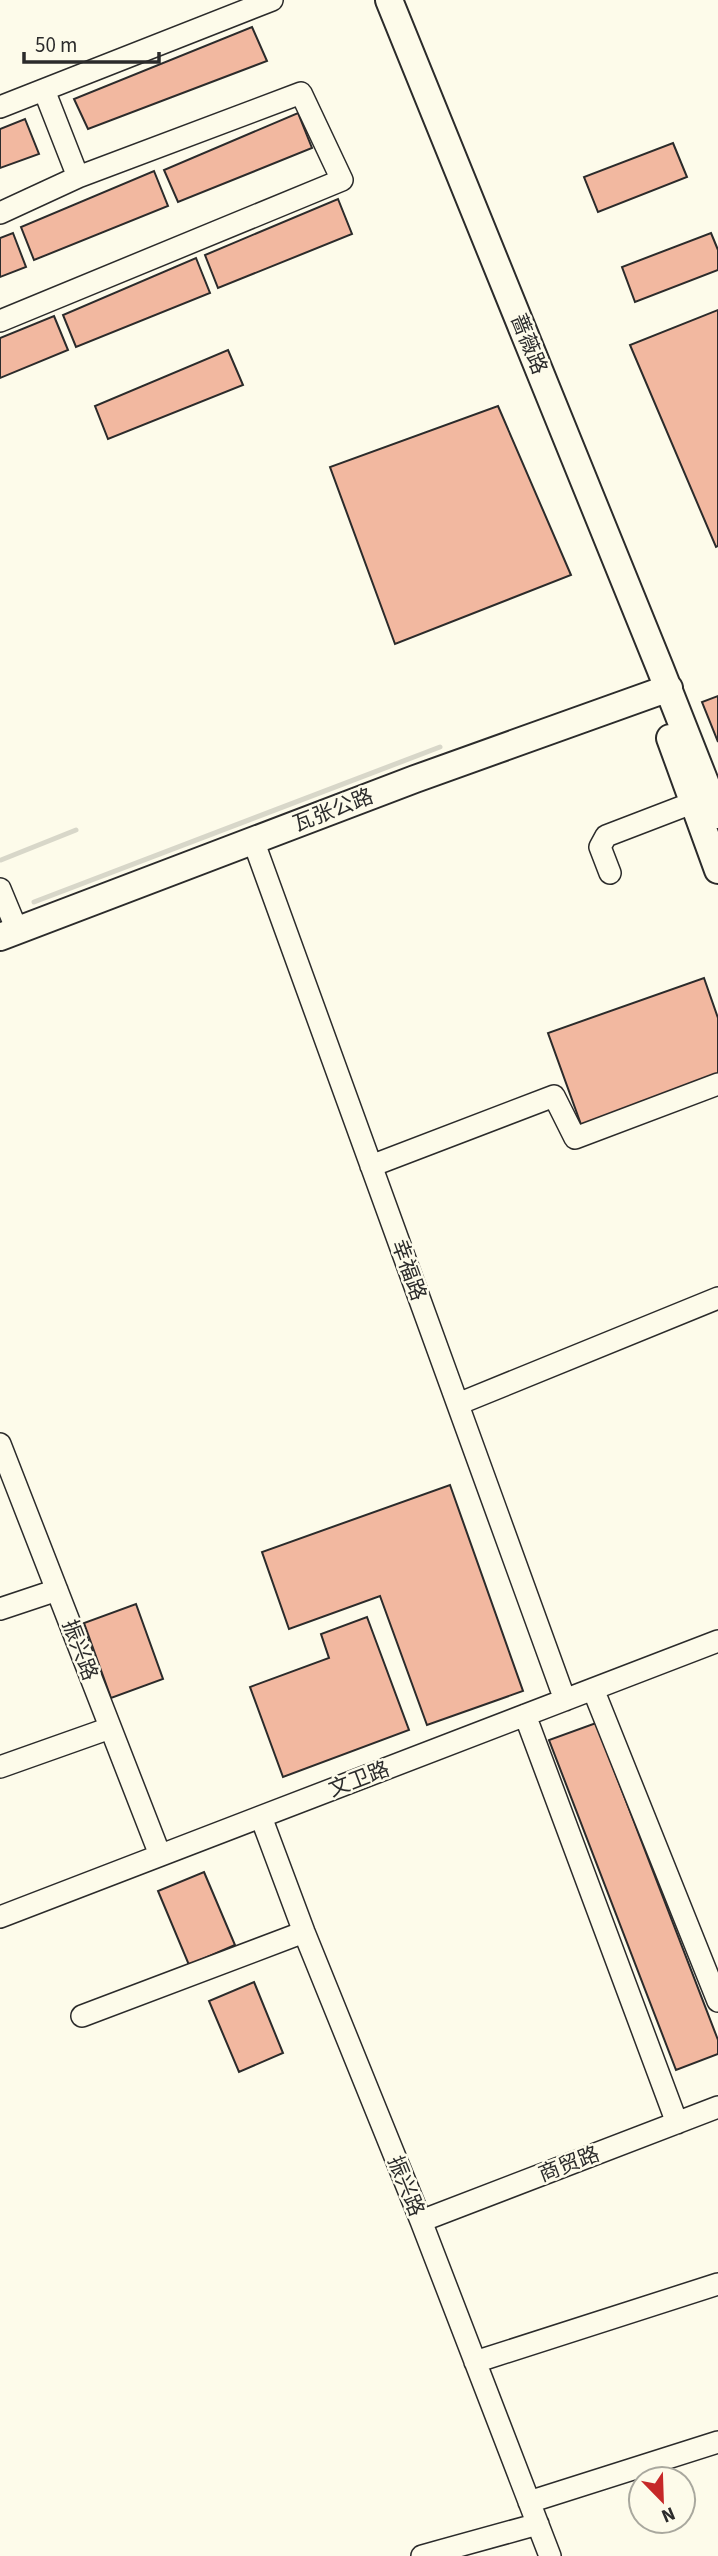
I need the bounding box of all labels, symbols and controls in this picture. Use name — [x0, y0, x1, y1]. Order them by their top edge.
scale bar — [24, 21, 159, 65]
text: 50 m — [35, 30, 77, 60]
street label: 蔷薇路 — [503, 309, 555, 379]
street label: 瓦张公路 — [288, 781, 378, 839]
street label: 幸福路 — [384, 1235, 434, 1305]
street label: 振兴路 — [55, 1615, 105, 1685]
street label: 文卫路 — [324, 1754, 394, 1804]
street label: 商贸路 — [534, 2139, 604, 2189]
street label: 振兴路 — [380, 2151, 432, 2221]
north arrow — [627, 2465, 697, 2535]
text: N — [657, 2499, 679, 2529]

